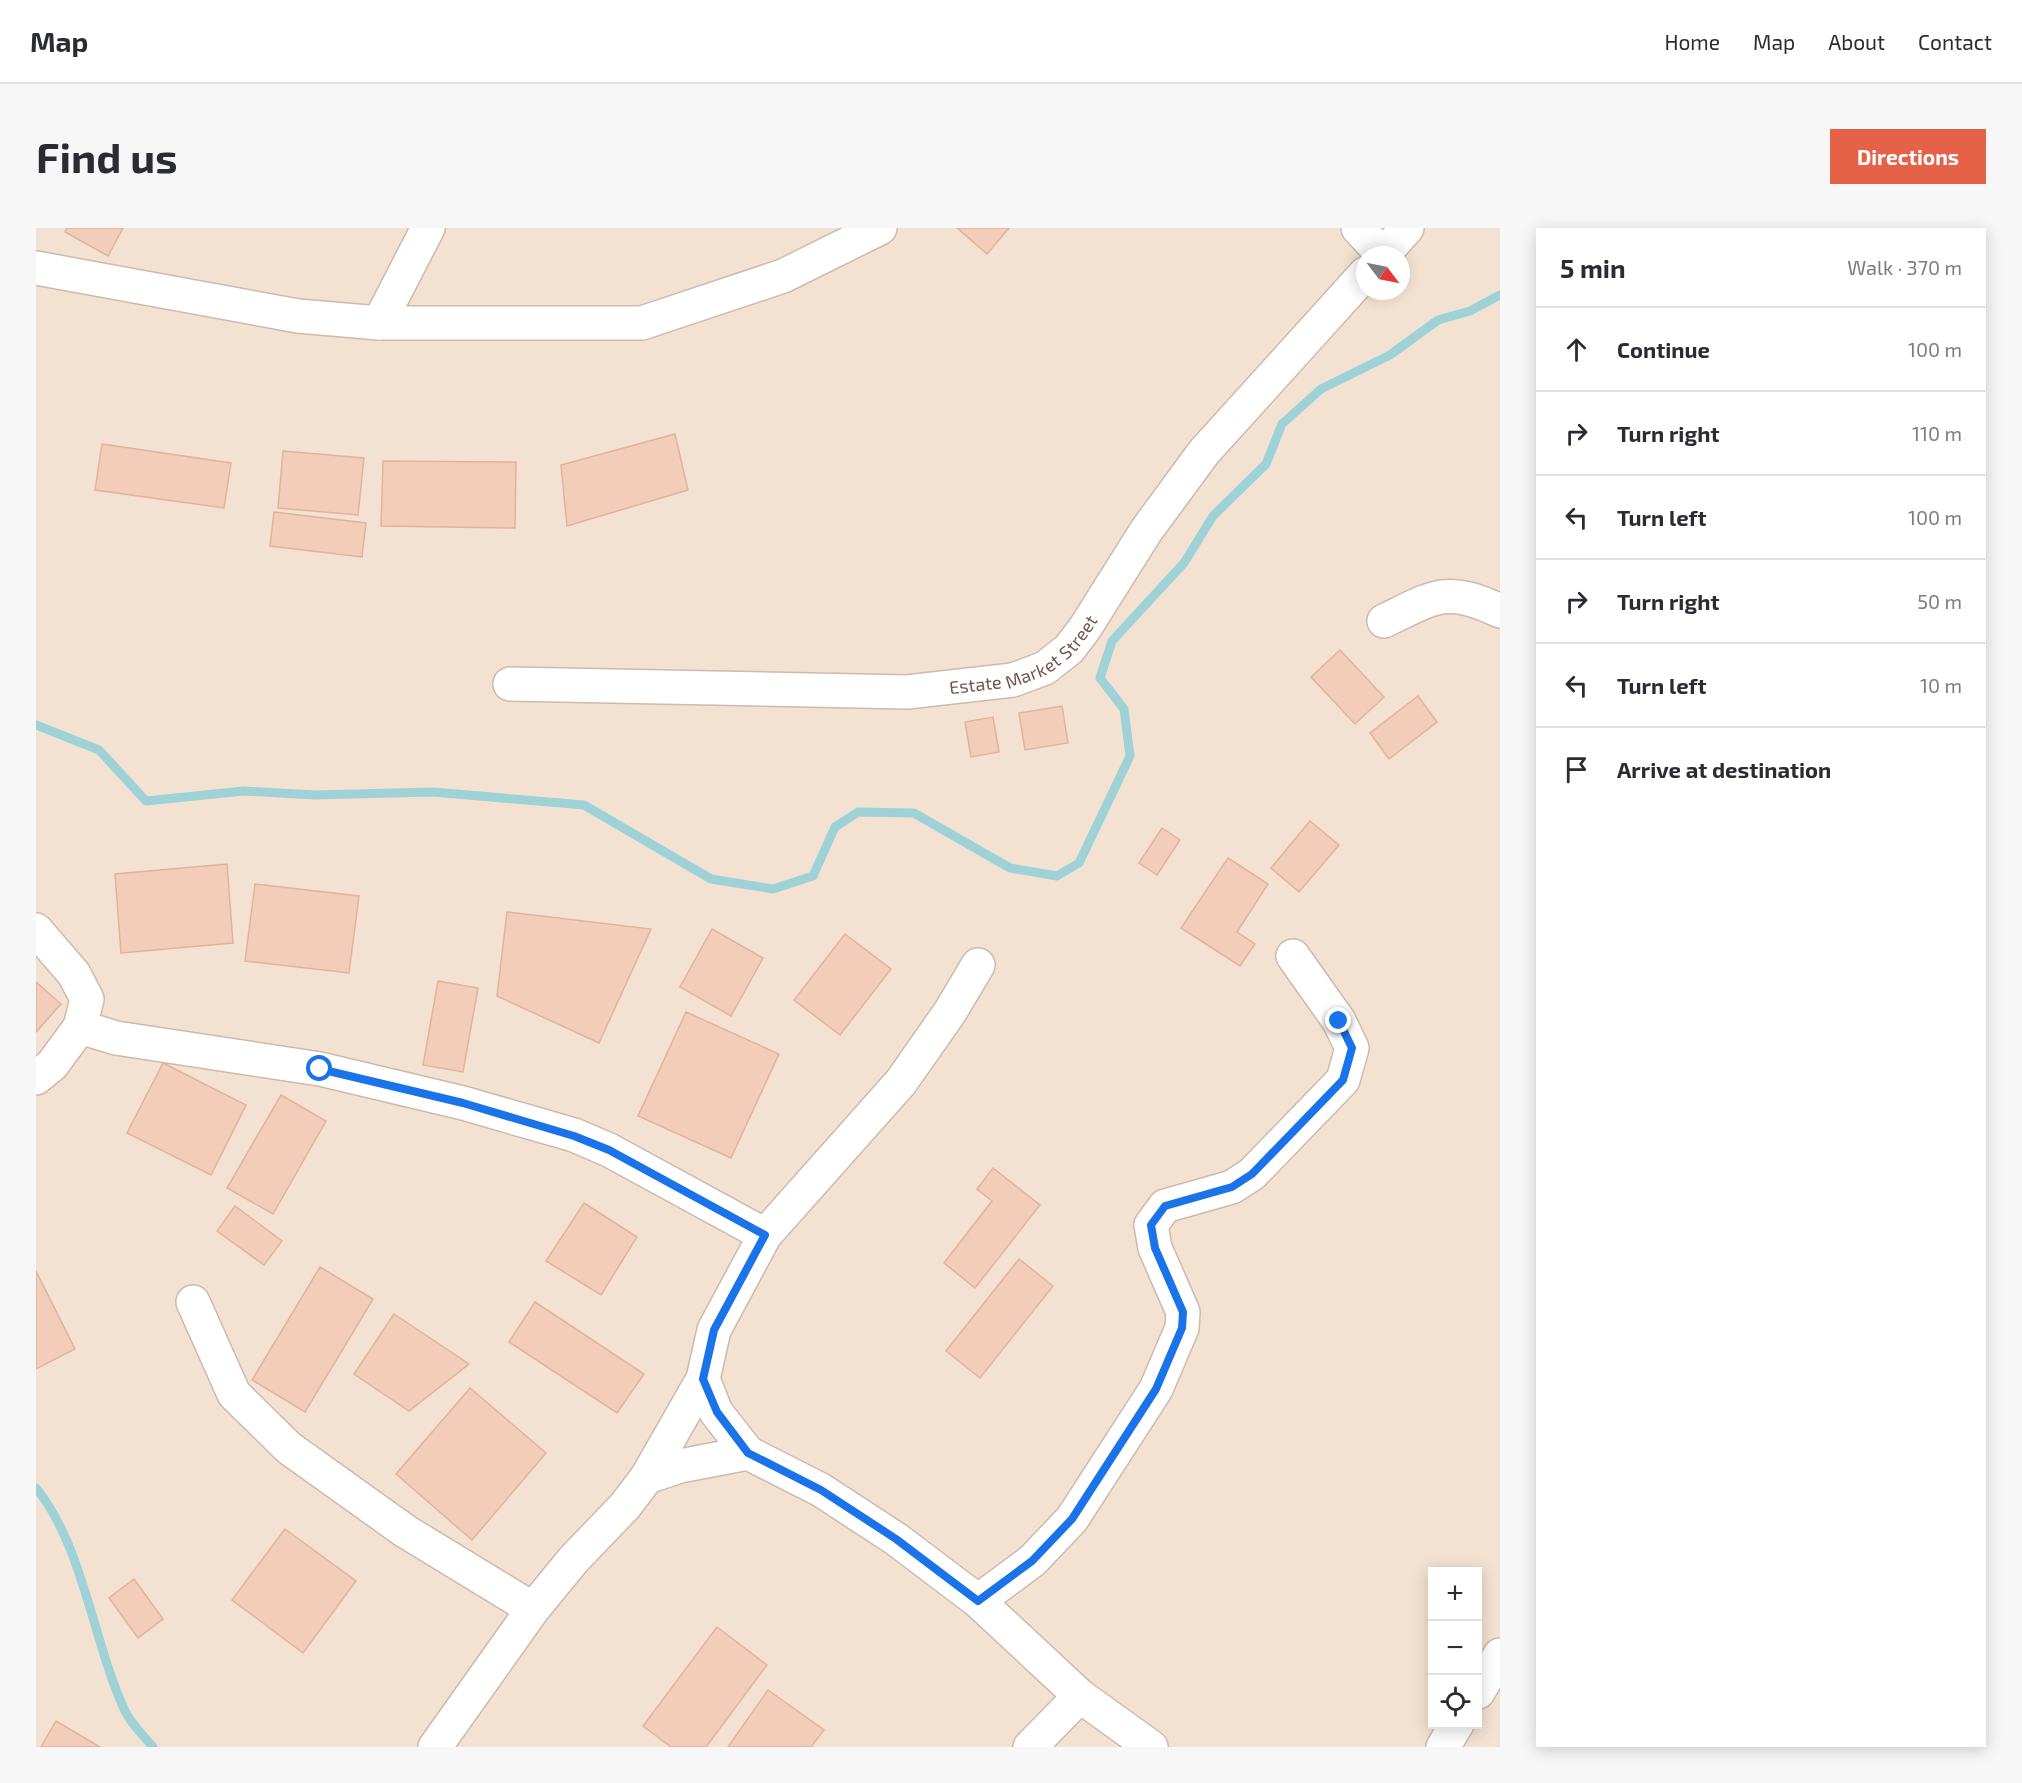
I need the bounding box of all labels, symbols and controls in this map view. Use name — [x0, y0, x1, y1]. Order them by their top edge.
text: Map — [30, 24, 88, 58]
text: Home — [1664, 29, 1720, 54]
text: Map — [1753, 29, 1795, 54]
text: About — [1828, 29, 1885, 54]
text: Contact — [1918, 29, 1992, 54]
button: Directions — [1830, 129, 1986, 184]
text: Find us — [36, 131, 178, 181]
north arrow — [1356, 246, 1410, 300]
text: 5 min — [1560, 252, 1626, 283]
text: Walk · 370 m — [1847, 255, 1962, 279]
icon: ahead — [1560, 333, 1593, 366]
text: Continue — [1617, 336, 1710, 362]
text: 100 m — [1908, 337, 1962, 361]
icon: right — [1560, 417, 1593, 450]
text: Turn right — [1617, 420, 1719, 446]
text: 110 m — [1912, 421, 1962, 445]
icon: left — [1560, 501, 1593, 534]
text: Turn left — [1617, 504, 1706, 530]
text: 100 m — [1908, 505, 1962, 529]
icon: right — [1560, 585, 1593, 618]
text: Turn right — [1617, 588, 1719, 614]
text: 50 m — [1917, 589, 1962, 613]
street label: Estate Market Street — [948, 611, 1102, 698]
icon: left — [1560, 669, 1593, 702]
text: Turn left — [1617, 672, 1706, 698]
text: 10 m — [1920, 673, 1962, 697]
icon: arrive — [1560, 753, 1593, 786]
text: Arrive at destination — [1617, 756, 1831, 782]
route end — [1325, 1007, 1351, 1033]
route start — [306, 1055, 332, 1081]
map controls — [1428, 1567, 1482, 1729]
button: + — [1428, 1567, 1482, 1621]
button: − — [1428, 1621, 1482, 1675]
button: locate — [1428, 1675, 1482, 1729]

